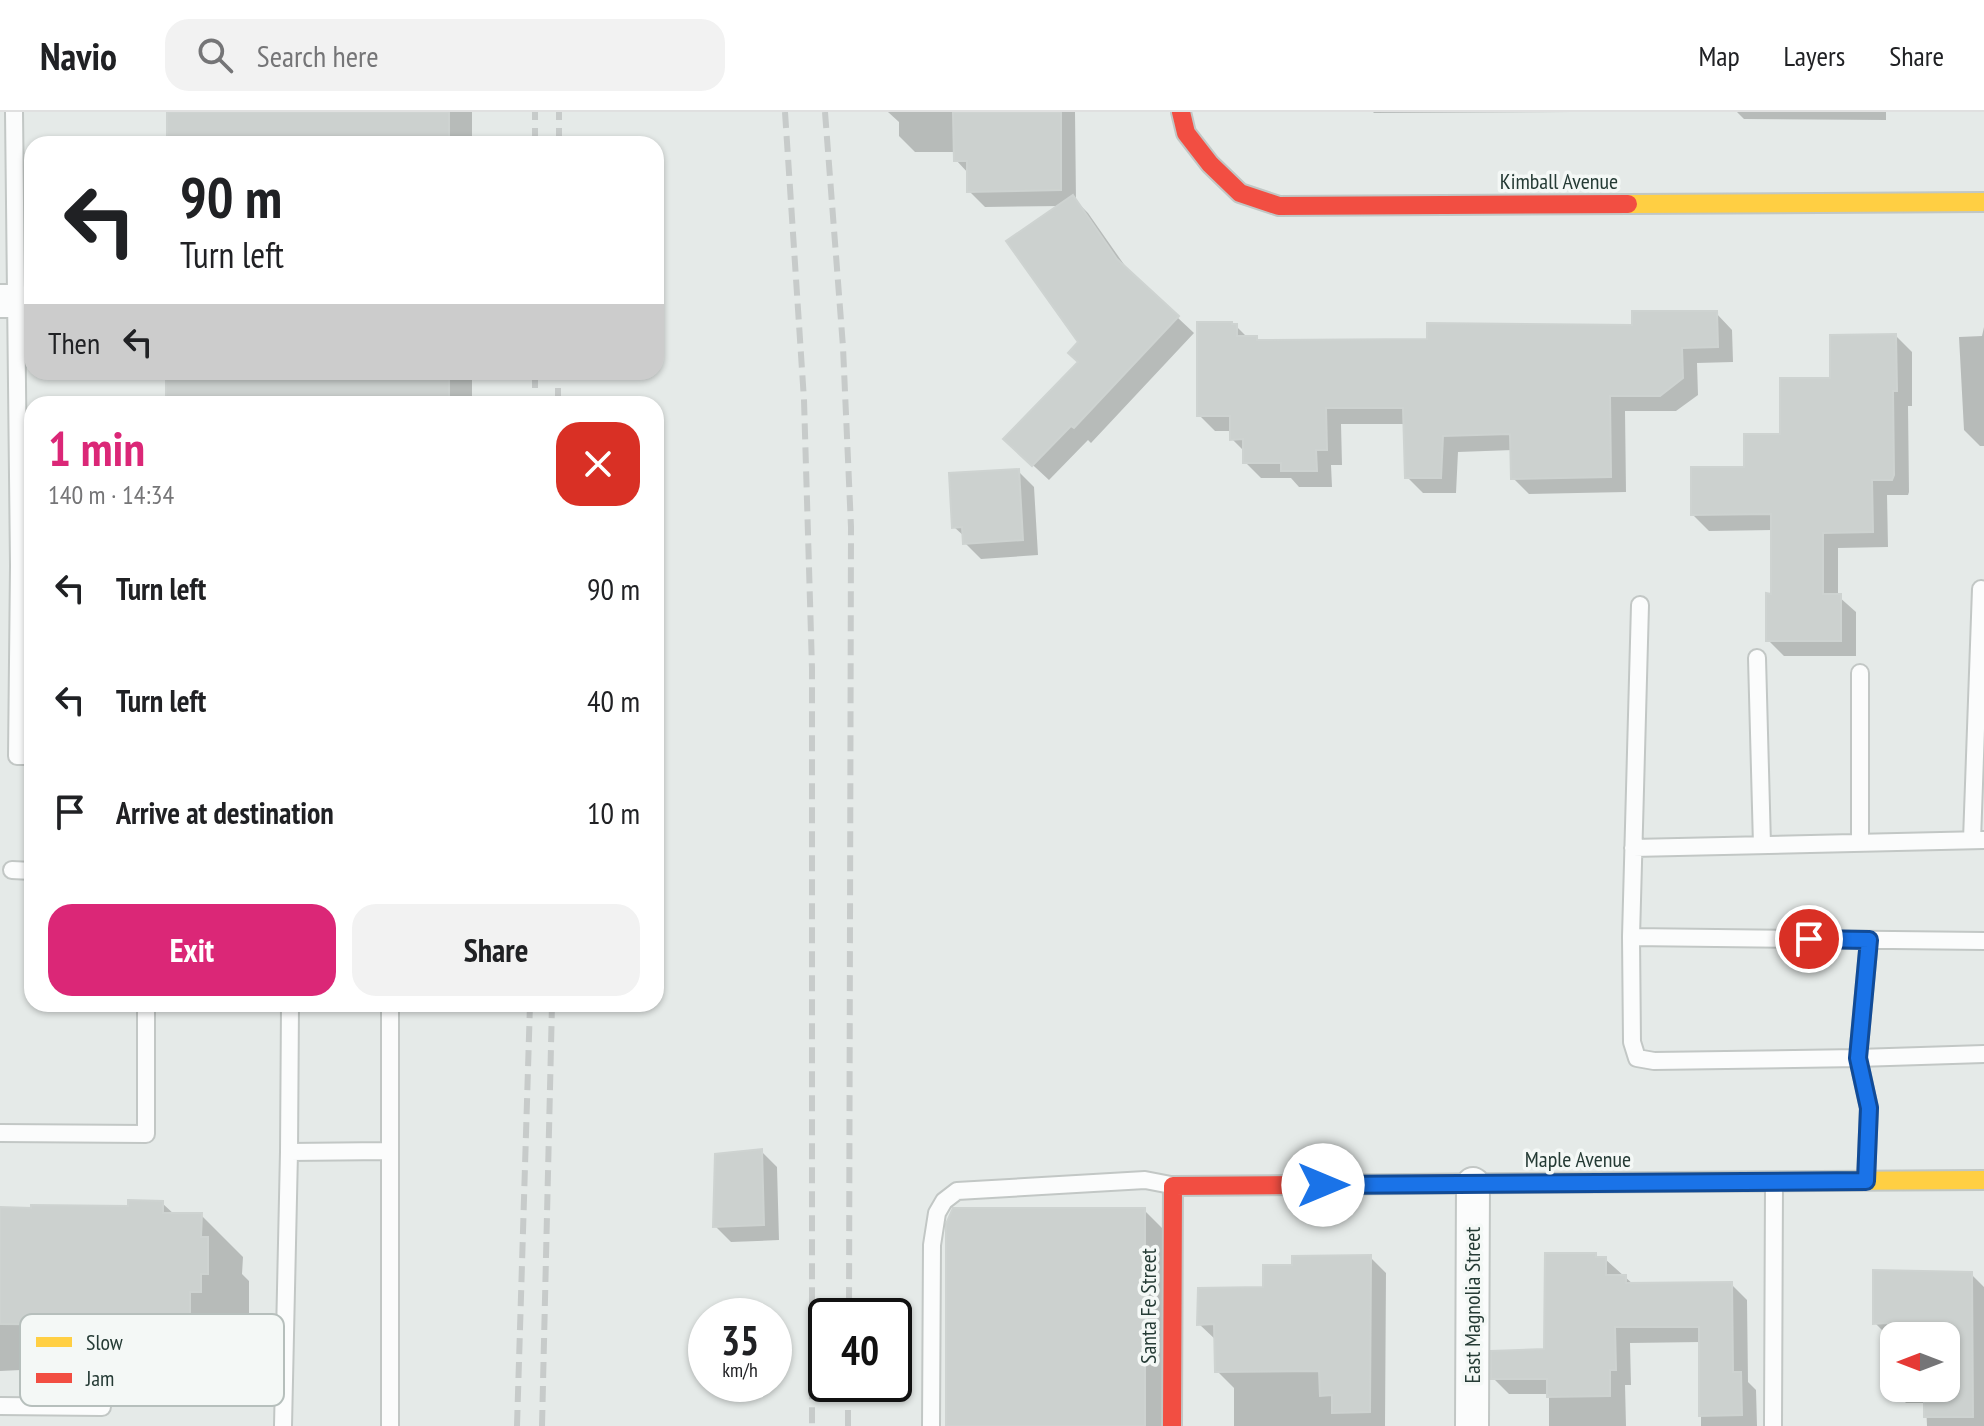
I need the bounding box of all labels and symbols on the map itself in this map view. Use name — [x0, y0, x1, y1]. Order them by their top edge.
street label: Kimball Avenue — [1500, 167, 1618, 195]
pin — [1775, 905, 1843, 973]
position arrow — [1281, 1143, 1365, 1227]
street label: Maple Avenue — [1525, 1145, 1631, 1173]
street label: East Magnolia Street — [1458, 1227, 1486, 1383]
street label: Santa Fe Street — [1134, 1248, 1162, 1364]
speed limit sign: 40 — [808, 1298, 912, 1402]
legend — [20, 1314, 284, 1406]
north arrow — [1880, 1322, 1960, 1402]
text: Slow — [86, 1328, 123, 1356]
text: Jam — [85, 1364, 114, 1392]

